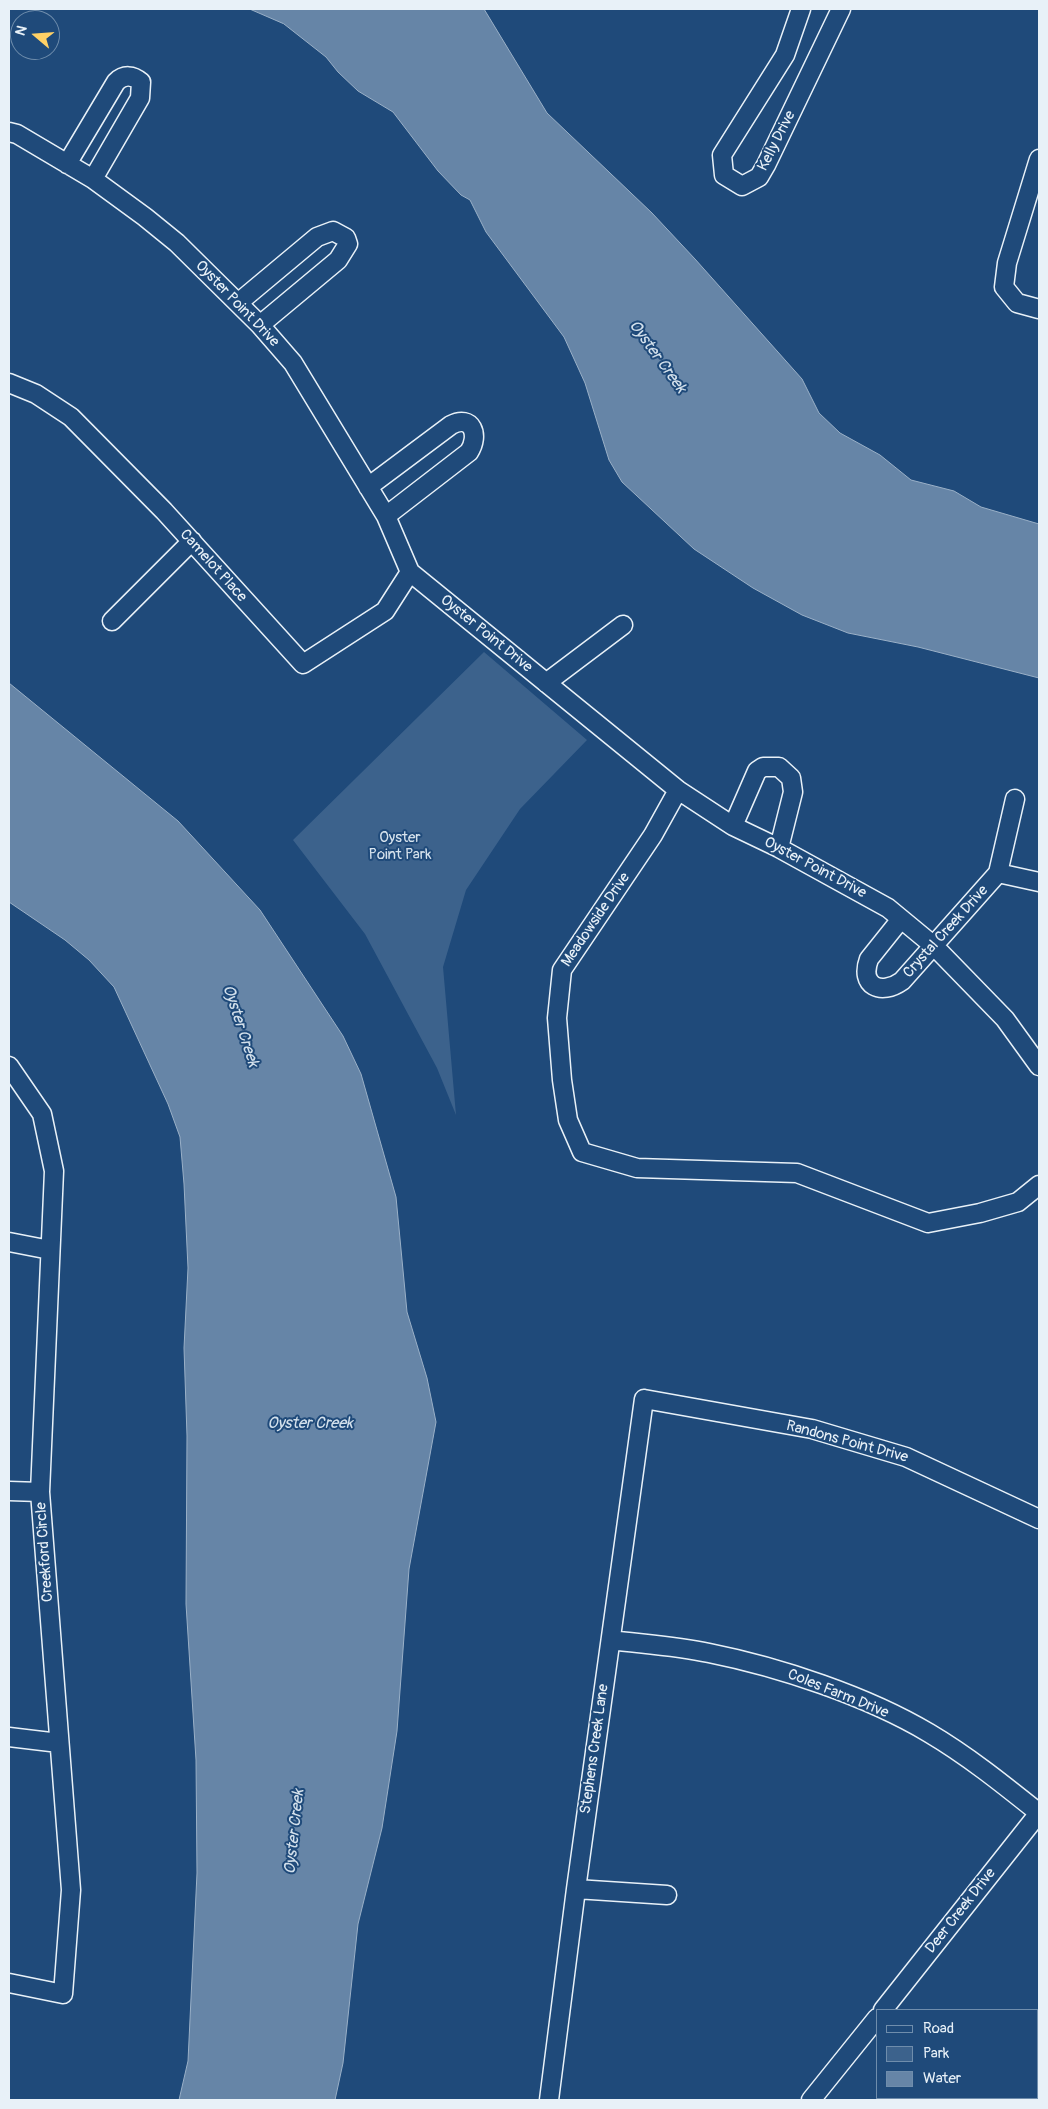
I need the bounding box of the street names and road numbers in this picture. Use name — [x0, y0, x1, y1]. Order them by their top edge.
street label: Kelly Drive — [754, 108, 800, 174]
street label: Oyster Point Drive — [191, 257, 283, 351]
street label: Camelot Place — [176, 526, 250, 606]
street label: Oyster Point Drive — [436, 591, 536, 677]
street label: Oyster Point Drive — [761, 833, 869, 903]
street label: Meadowside Drive — [558, 869, 634, 971]
street label: Crystal Creek Drive — [900, 882, 992, 982]
street label: Randons Point Drive — [784, 1417, 910, 1467]
street label: Creekford Circle — [33, 1501, 57, 1603]
street label: Coles Farm Drive — [785, 1666, 891, 1722]
street label: Stephens Creek Lane — [577, 1683, 613, 1815]
street label: Deer Creek Drive — [922, 1865, 1000, 1957]

